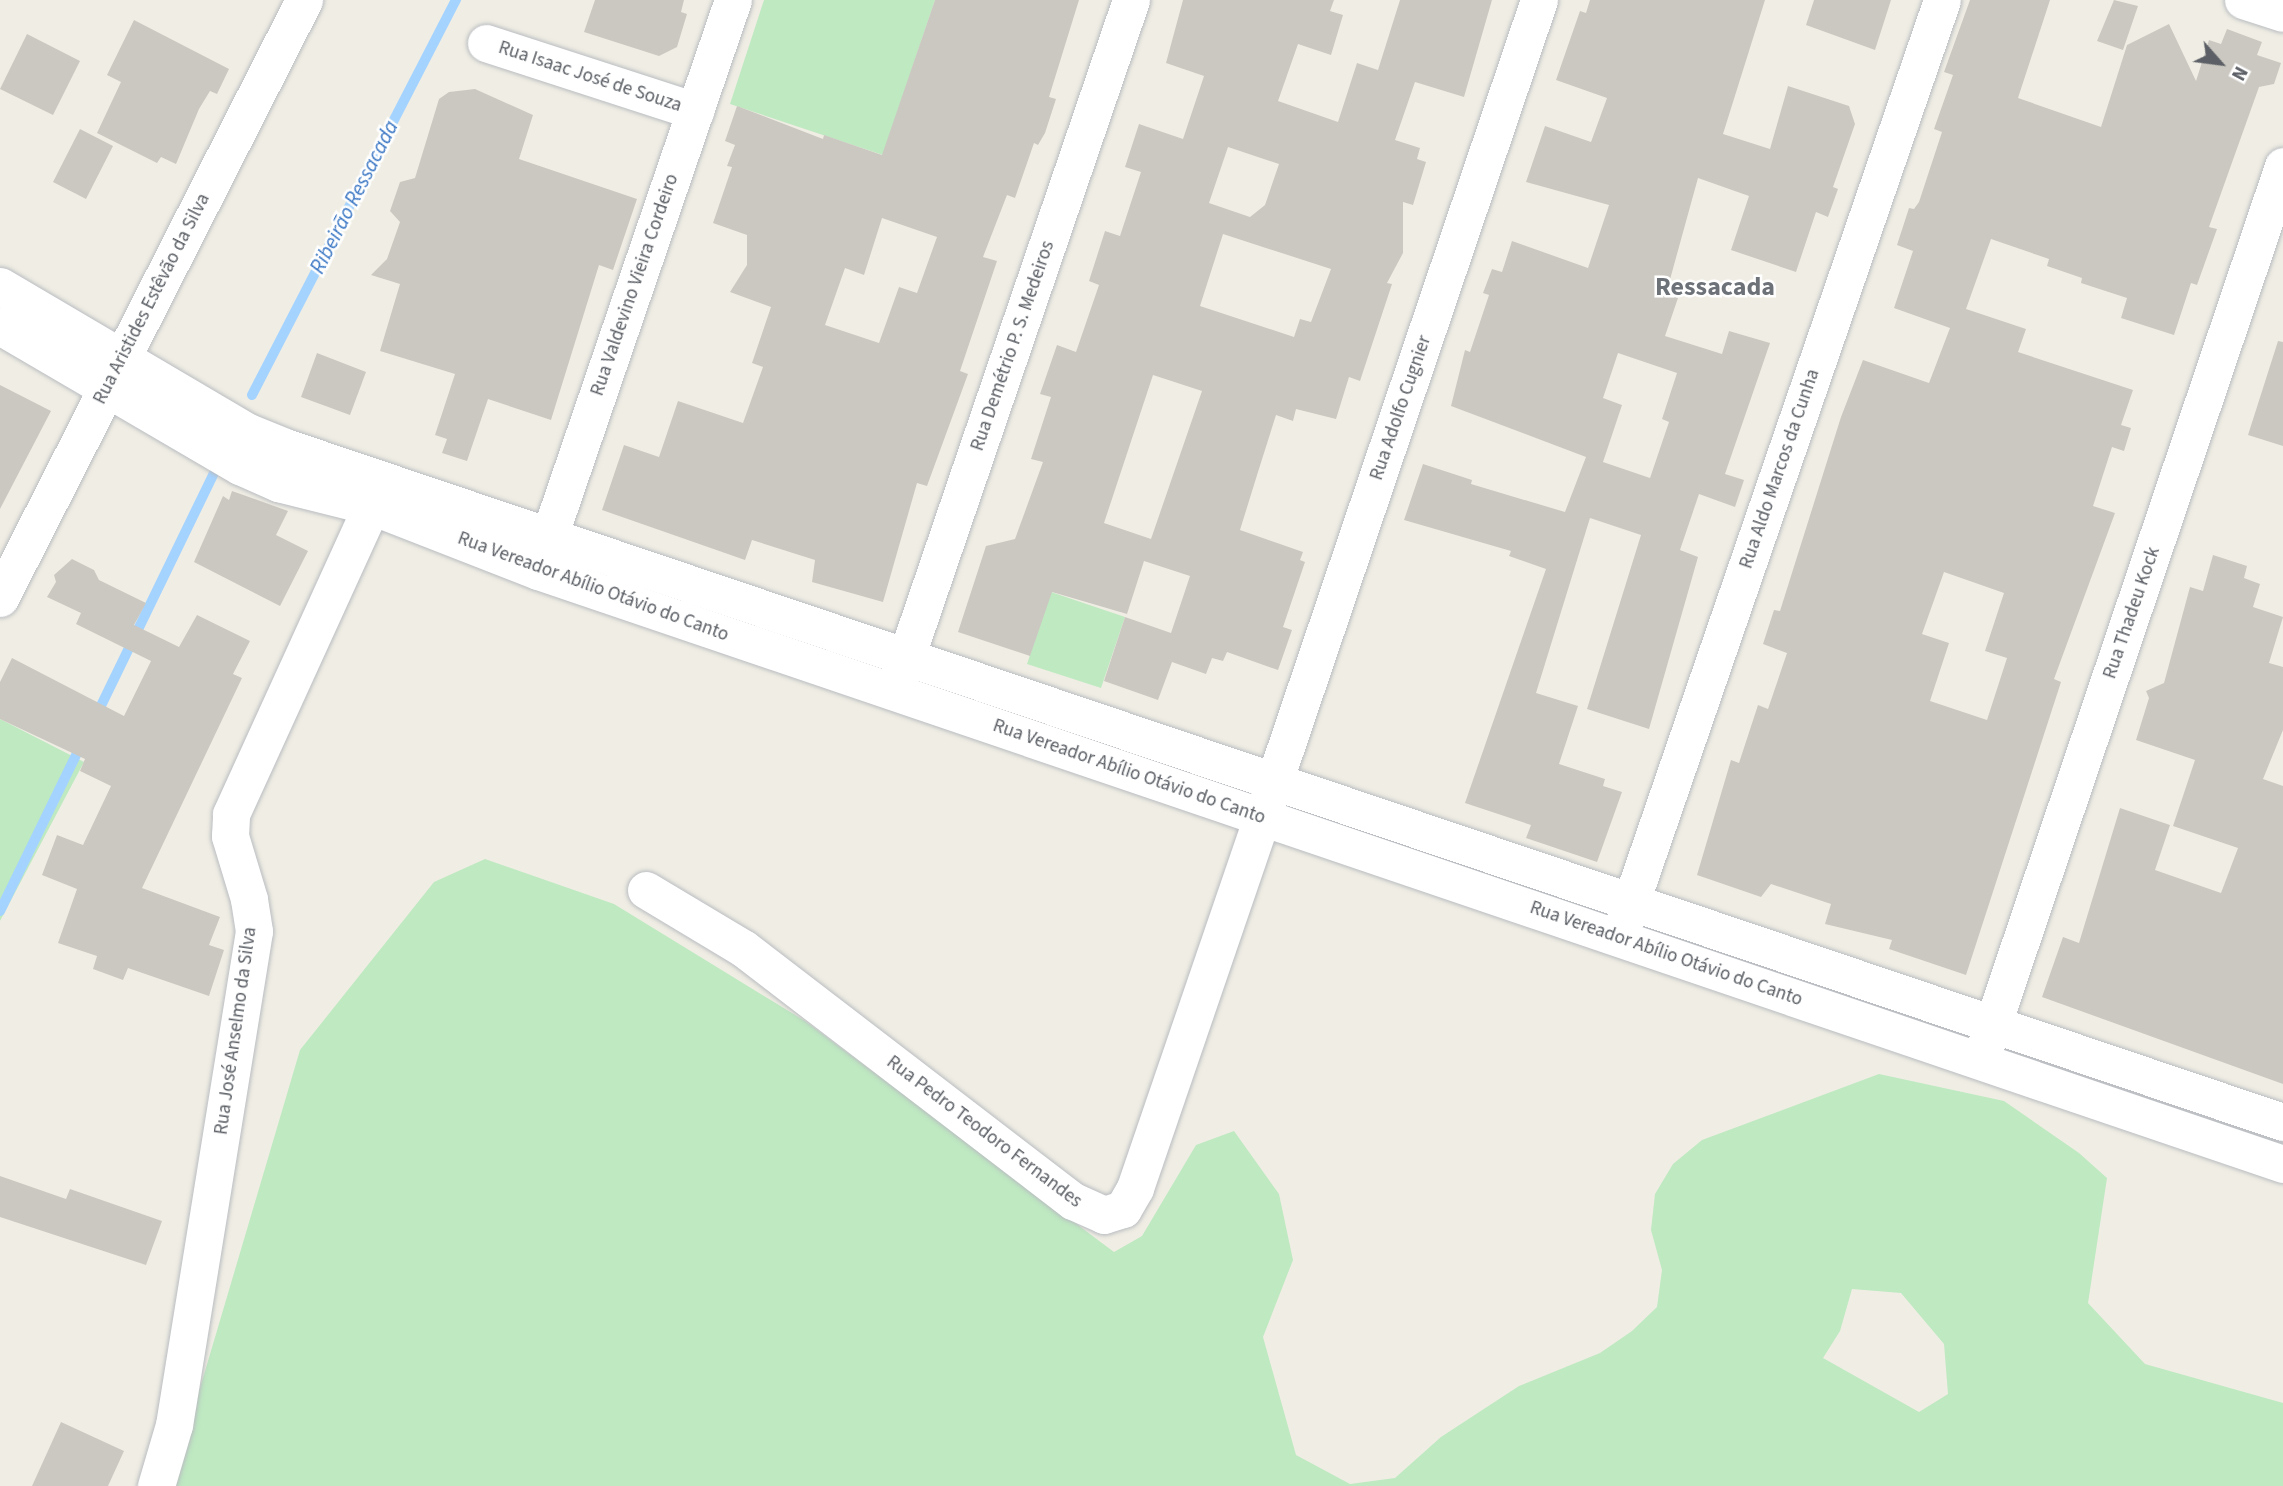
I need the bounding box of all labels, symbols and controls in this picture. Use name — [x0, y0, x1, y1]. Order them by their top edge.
north arrow — [2185, 28, 2255, 98]
street label: Rua Isaac José de Souza — [495, 37, 685, 117]
text: N — [2224, 61, 2254, 85]
water label: Ribeirão Ressacada — [305, 116, 403, 278]
street label: Rua Valdevino Vieira Cordeiro — [586, 171, 684, 399]
street label: Rua Aristides Estêvão da Silva — [89, 190, 215, 408]
street label: Rua Demétrio P. S. Medeiros — [966, 238, 1060, 454]
district label: Ressacada — [1655, 271, 1775, 303]
street label: Rua Adolfo Cugnier — [1366, 333, 1436, 483]
street label: Rua Aldo Marcos da Cunha — [1735, 366, 1825, 572]
street label: Rua Vereador Abílio Otávio do Canto — [454, 527, 732, 647]
street label: Rua Thadeu Kock — [2099, 544, 2165, 682]
street label: Rua Vereador Abílio Otávio do Canto — [990, 715, 1268, 829]
street label: Rua Vereador Abílio Otávio do Canto — [1527, 897, 1805, 1011]
street label: Rua José Anselmo da Silva — [210, 926, 262, 1136]
street label: Rua Pedro Teodoro Fernandes — [882, 1051, 1086, 1213]

